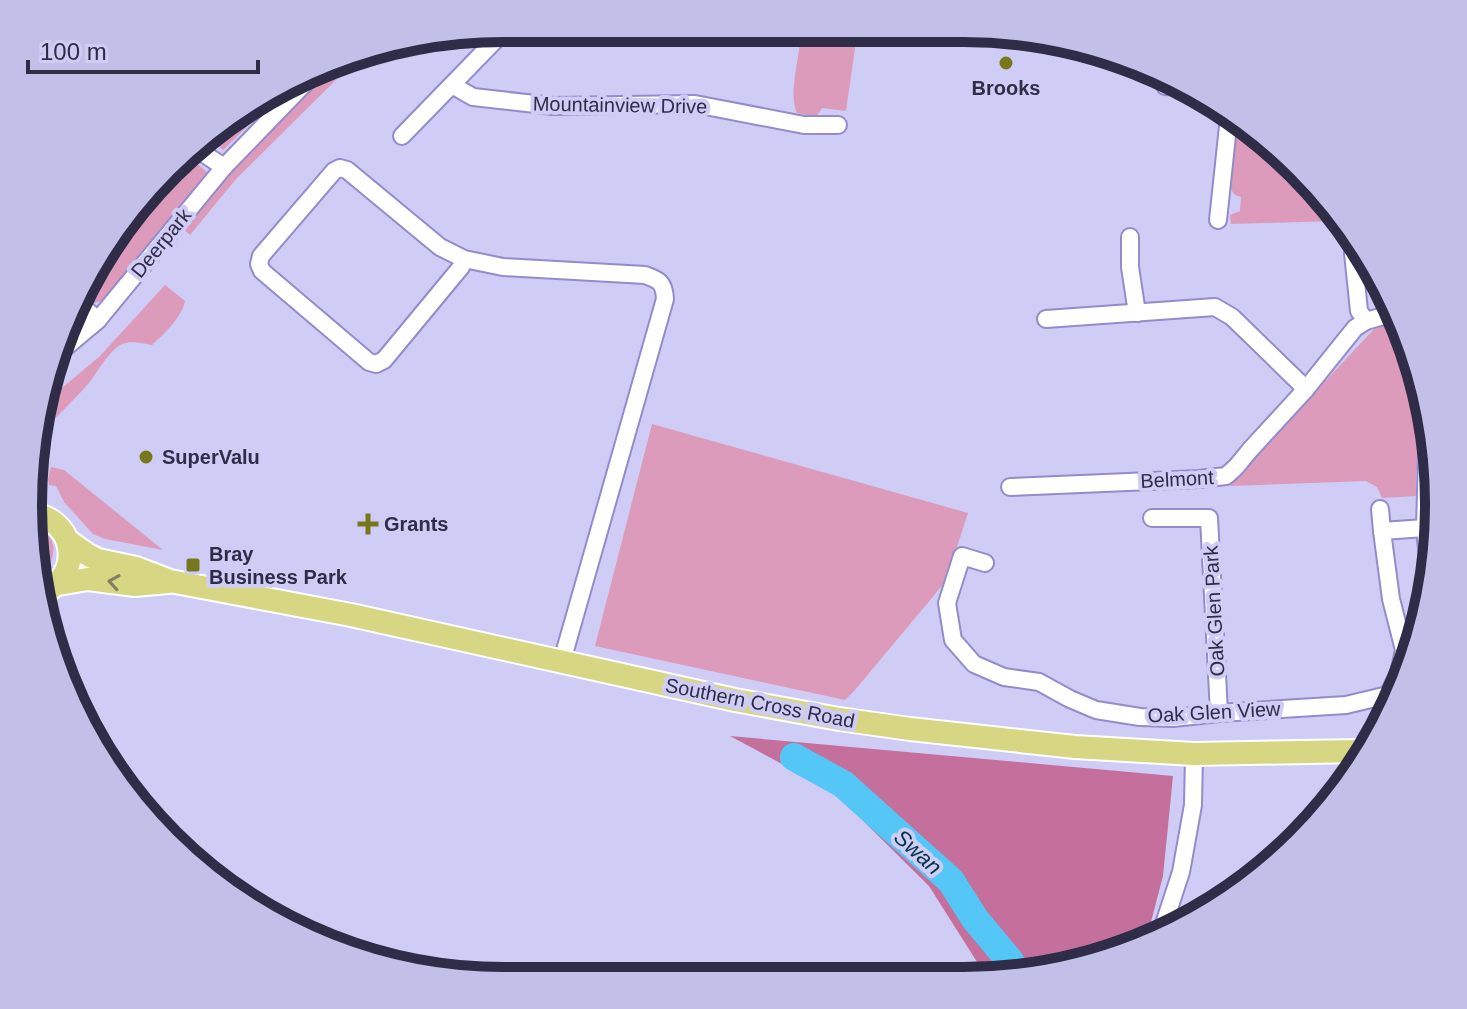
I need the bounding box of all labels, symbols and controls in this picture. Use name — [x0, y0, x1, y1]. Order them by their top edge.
scale bar — [28, 24, 258, 74]
text: 100 m — [40, 38, 107, 65]
marker: Brooks — [997, 54, 1015, 72]
place label: Brooks — [972, 77, 1040, 99]
street label: Mountainview Drive — [533, 92, 707, 118]
street label: Deerpark — [127, 203, 196, 282]
place label: SuperValu — [162, 446, 260, 468]
marker: SuperValu — [137, 448, 155, 466]
street label: Belmont — [1140, 466, 1215, 492]
place label: Grants — [384, 513, 448, 535]
marker: Grants — [359, 515, 377, 533]
place label: Bray Business Park — [209, 543, 348, 588]
street label: Oak Glen Park — [1200, 544, 1228, 677]
marker: Bray Business Park — [184, 556, 202, 574]
one-way arrow — [107, 574, 120, 591]
street label: Southern Cross Road — [664, 674, 856, 732]
street label: Oak Glen View — [1147, 698, 1282, 726]
water label: Swan — [889, 824, 947, 880]

